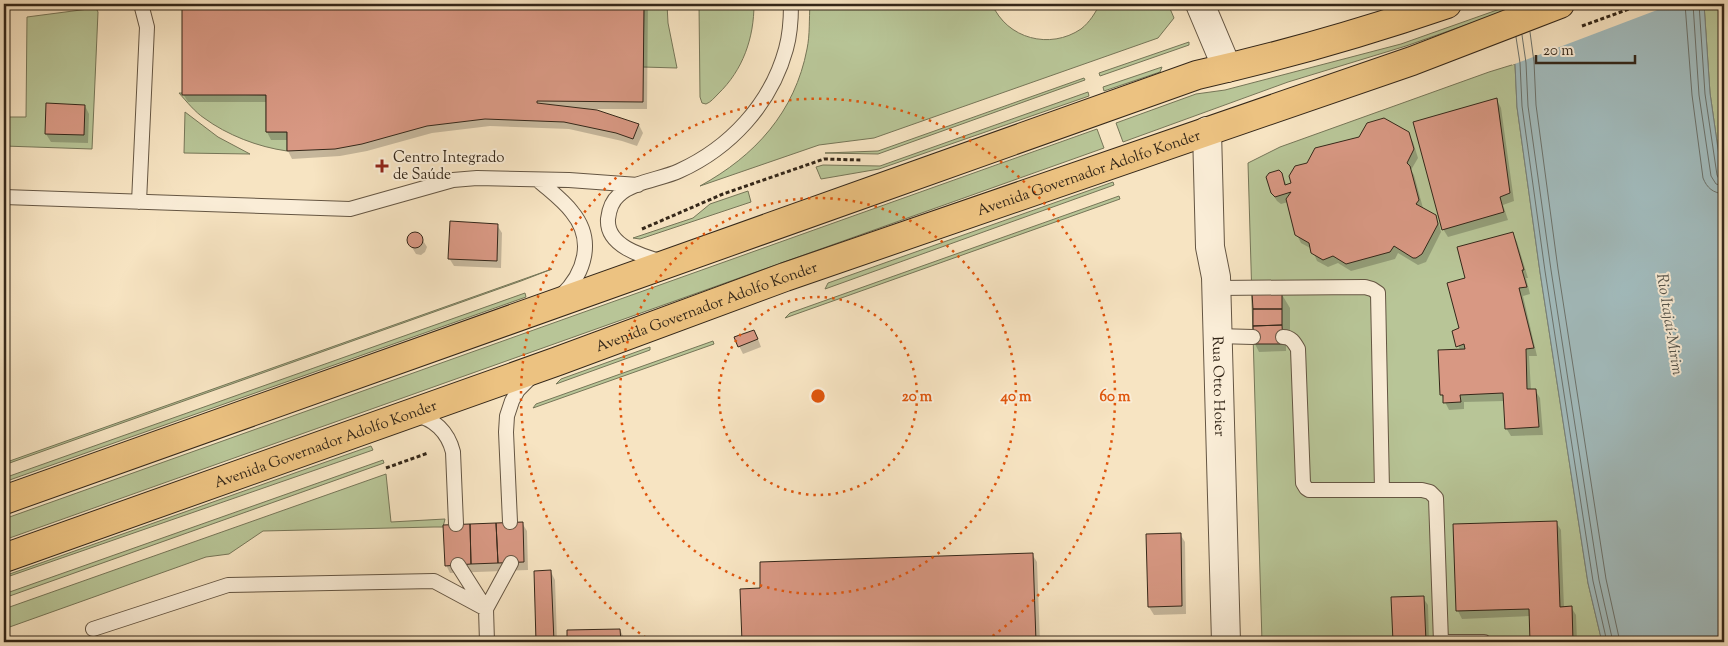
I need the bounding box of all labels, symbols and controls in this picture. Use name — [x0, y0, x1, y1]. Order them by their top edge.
scale bar — [1536, 32, 1634, 64]
text: 20 m — [1543, 41, 1574, 62]
street label: Avenida Governador Adolfo Konder — [974, 126, 1204, 222]
place label: Centro Integrado de Saúde — [393, 148, 504, 186]
marker: Centro Integrado de Saúde — [375, 159, 389, 173]
street label: Avenida Governador Adolfo Konder — [593, 257, 821, 358]
water label: Rio Itajaí-Mirim — [1649, 272, 1688, 377]
street label: Rua Otto Hoier — [1206, 336, 1229, 437]
centre of rings — [809, 387, 827, 405]
text: 20 m — [902, 387, 933, 408]
text: 40 m — [1000, 387, 1032, 408]
text: 60 m — [1100, 387, 1131, 408]
street label: Avenida Governador Adolfo Konder — [212, 396, 440, 494]

